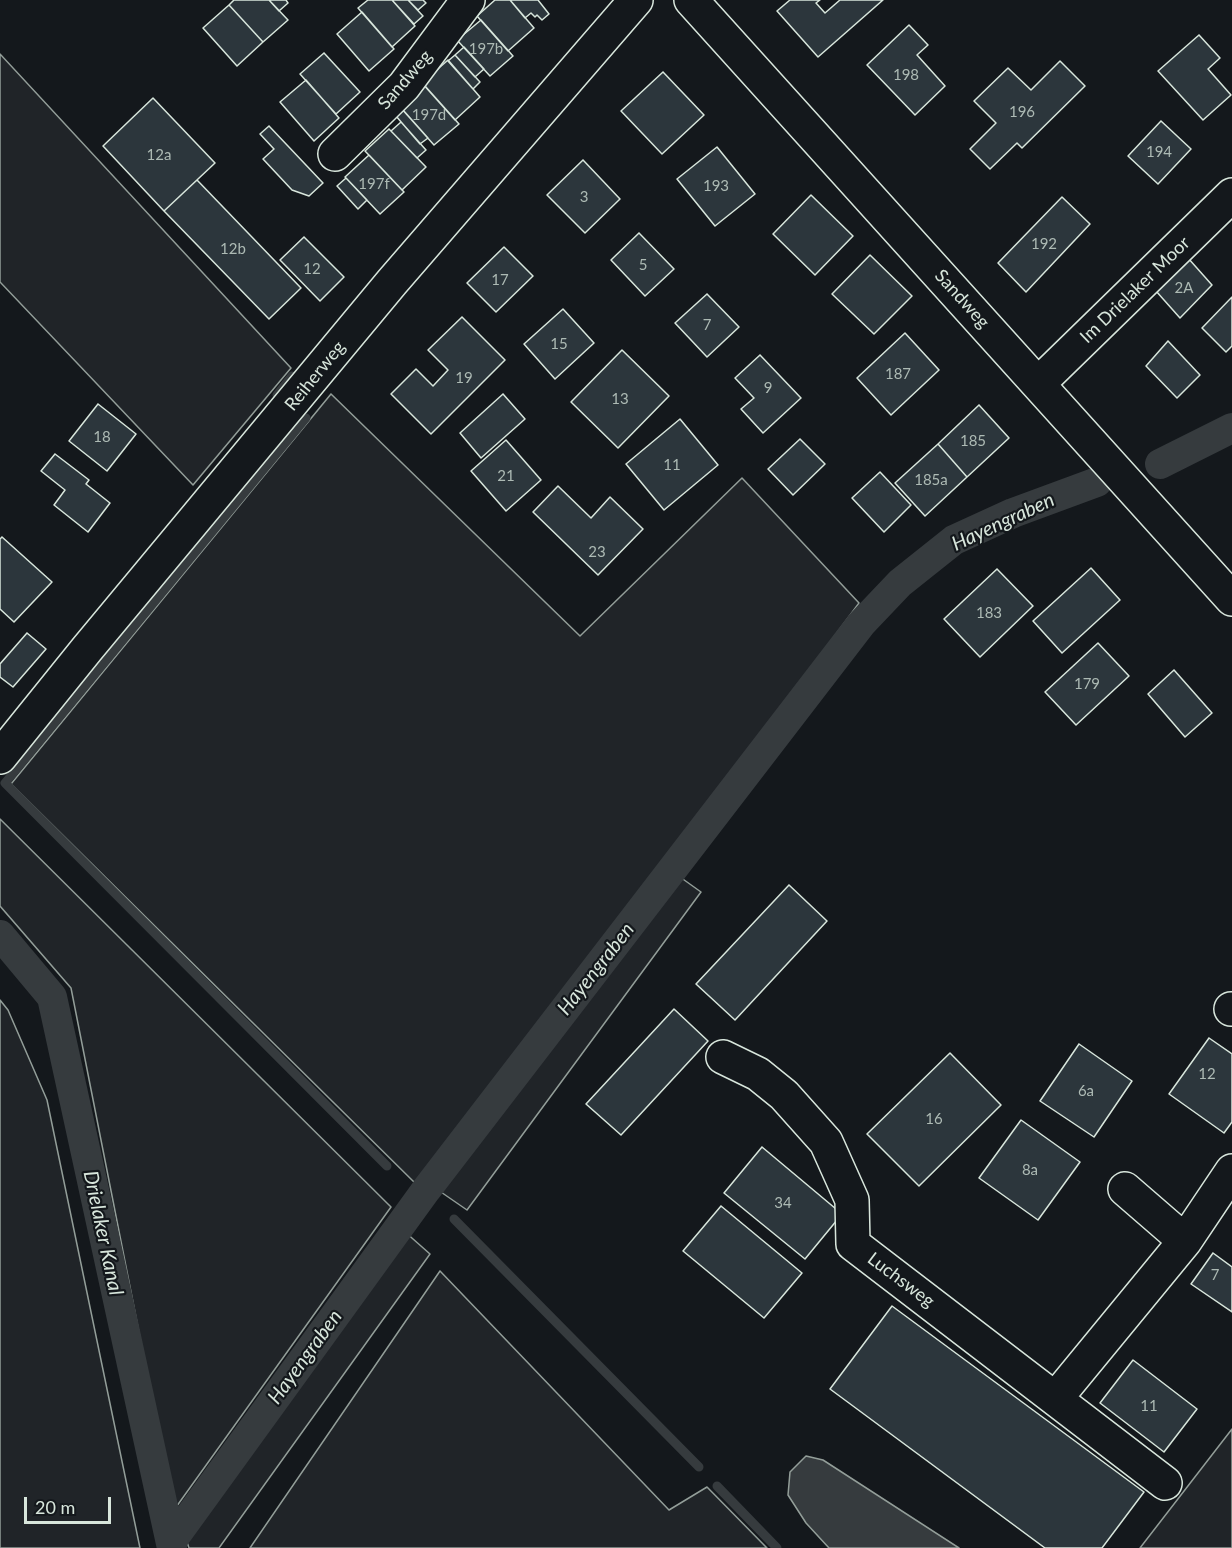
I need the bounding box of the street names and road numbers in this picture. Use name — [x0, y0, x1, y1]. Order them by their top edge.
street label: Sandweg — [373, 46, 437, 114]
street label: Im Drielaker Moor — [1076, 232, 1194, 348]
street label: Sandweg — [930, 265, 994, 333]
street label: Reiherweg — [280, 337, 350, 415]
street label: Luchsweg — [863, 1248, 939, 1312]

